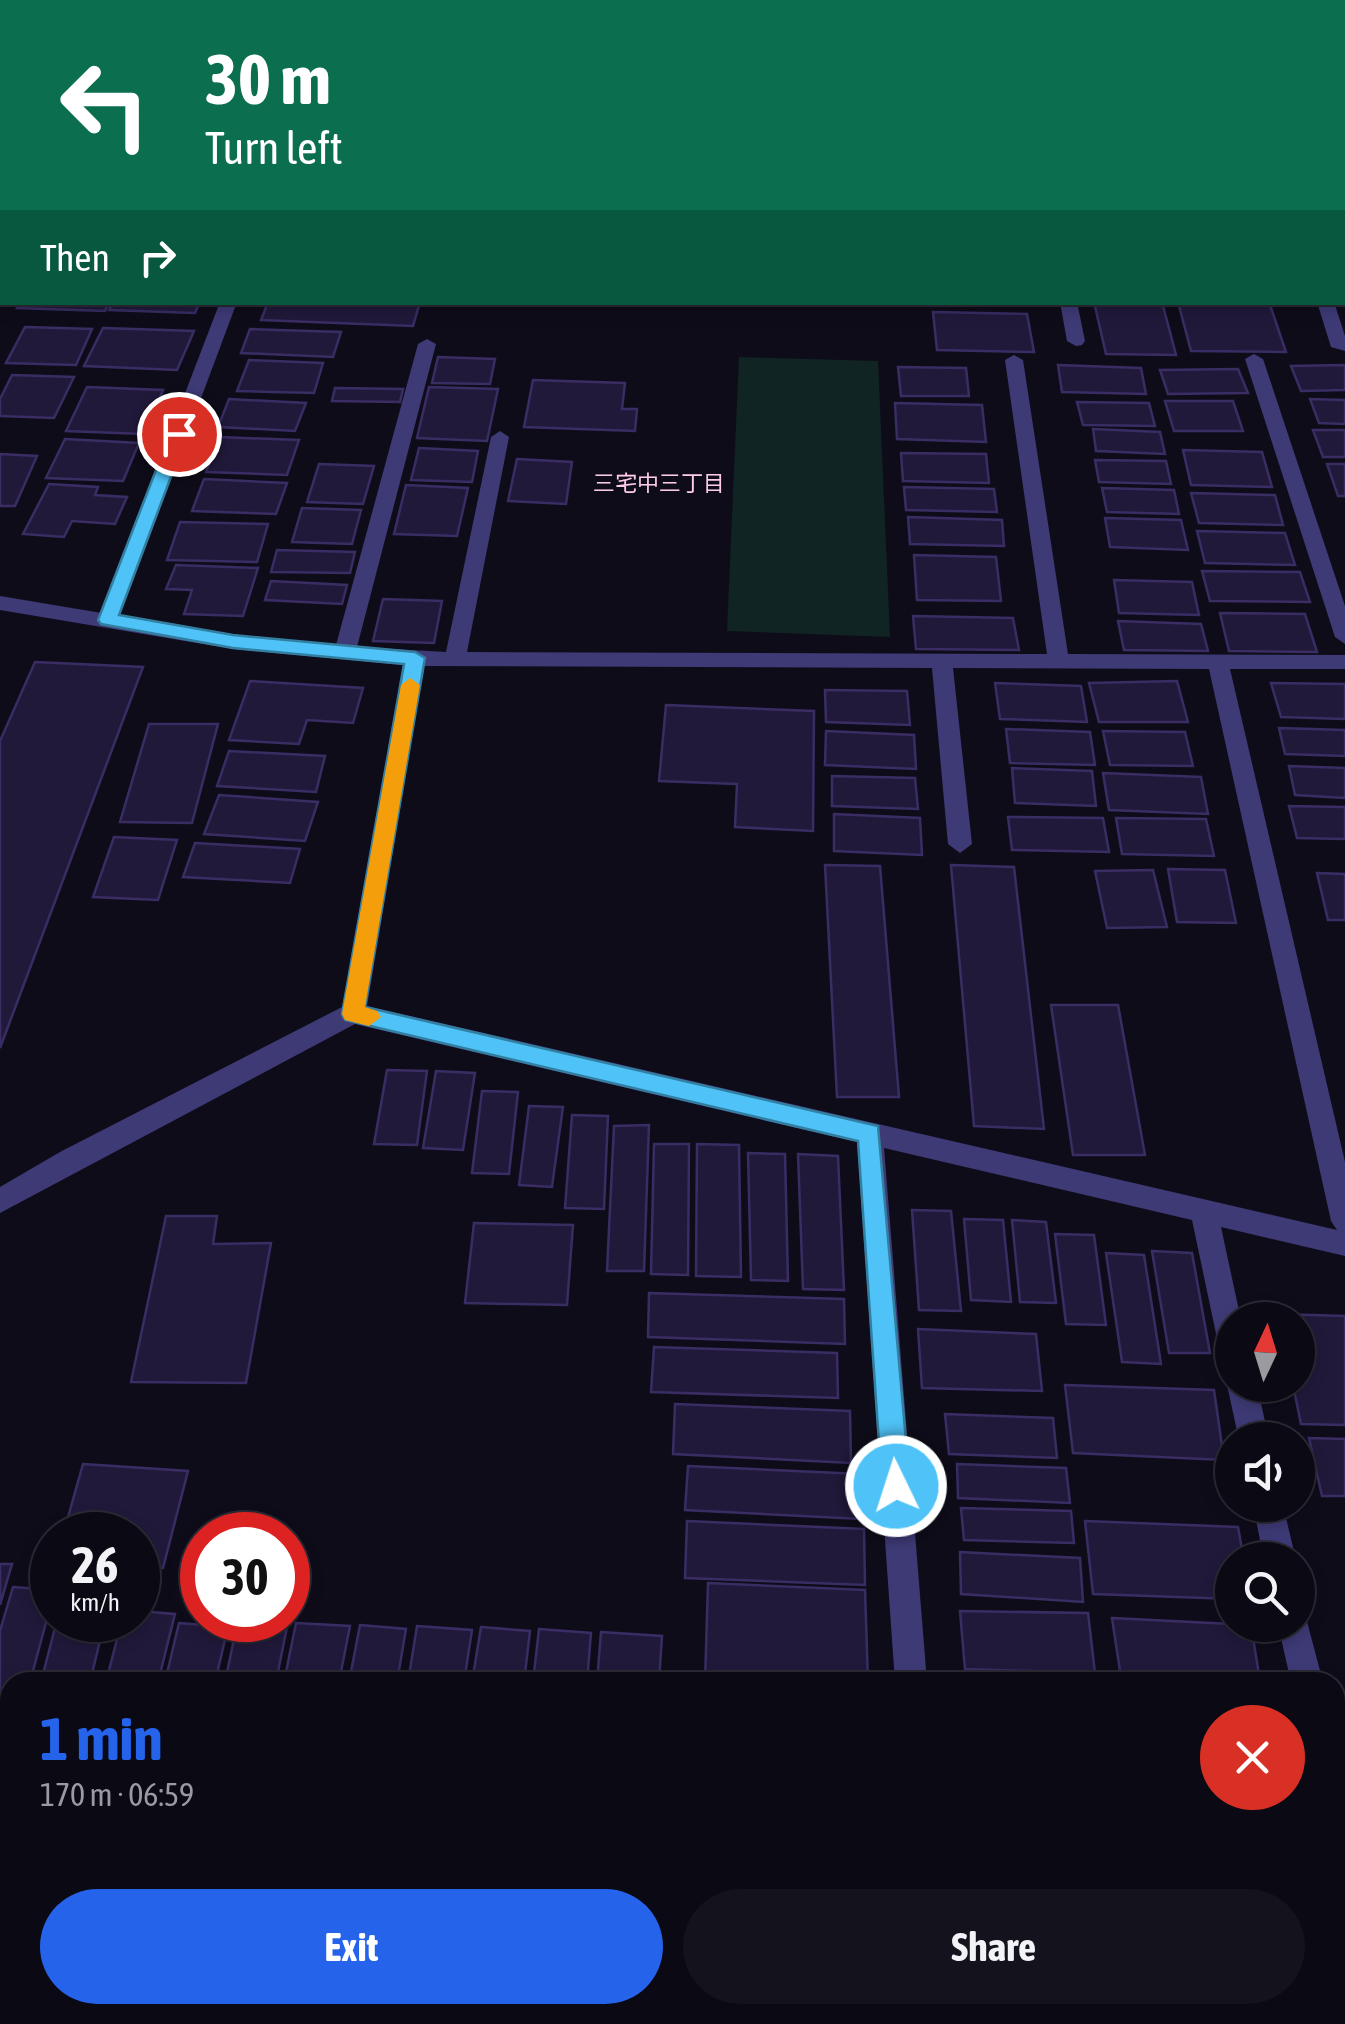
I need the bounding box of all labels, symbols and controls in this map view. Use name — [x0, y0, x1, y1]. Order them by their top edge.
text: 30 m — [205, 39, 331, 119]
icon: left — [40, 40, 170, 170]
text: Turn left — [205, 122, 343, 174]
icon: right — [130, 230, 185, 285]
text: Then — [40, 236, 110, 279]
pin — [137, 392, 222, 477]
icon: arrive — [152, 407, 207, 462]
district label: 三宅中三丁目 — [593, 470, 725, 496]
north arrow — [1215, 1302, 1315, 1402]
map controls — [1215, 1302, 1315, 1642]
button: sound — [1215, 1422, 1315, 1522]
position arrow — [844, 1434, 948, 1538]
speed limit sign: 30 — [180, 1512, 310, 1642]
text: 26 — [71, 1536, 118, 1594]
button: search — [1215, 1542, 1315, 1642]
text: km/h — [70, 1588, 120, 1616]
text: 1 min — [40, 1704, 163, 1773]
button: close — [1200, 1705, 1305, 1810]
text: 170 m · 06:59 — [40, 1776, 194, 1813]
button: Exit — [40, 1889, 663, 2004]
button: Share — [683, 1889, 1305, 2004]

